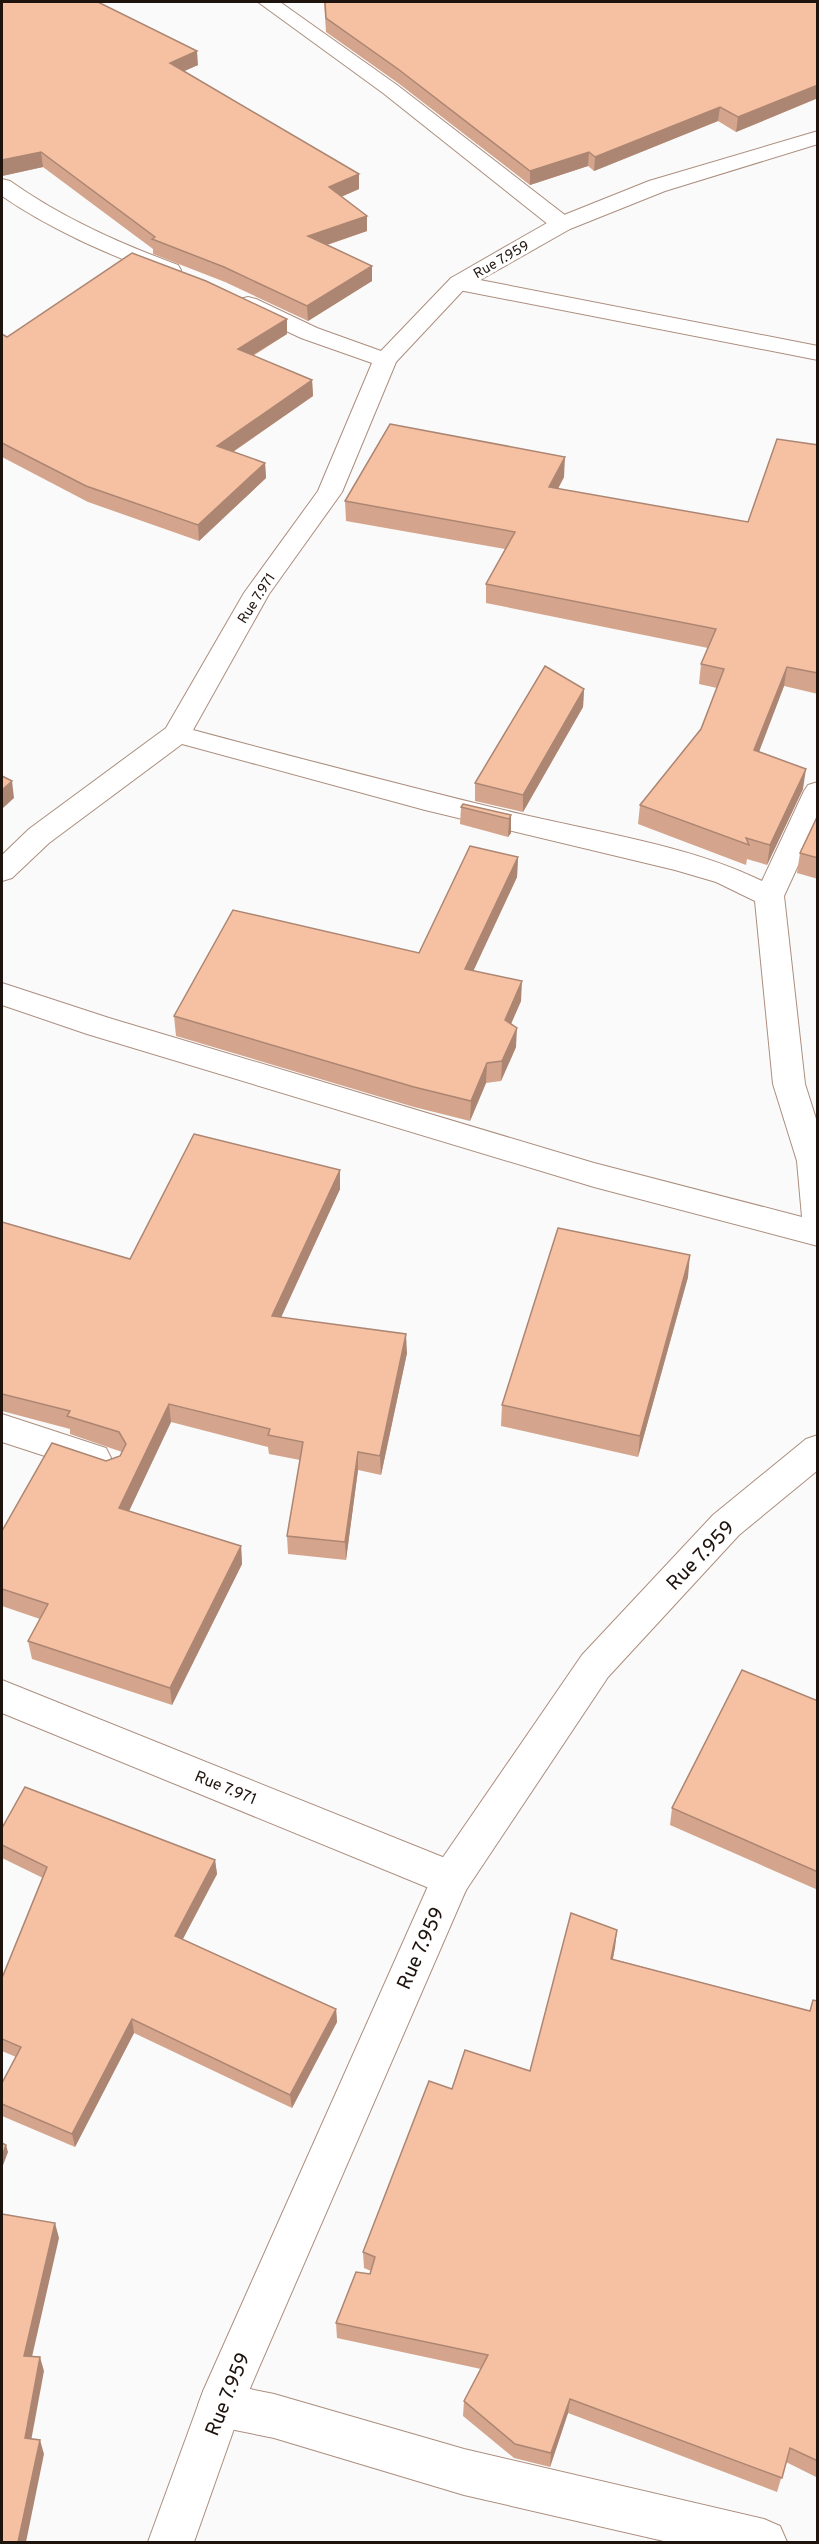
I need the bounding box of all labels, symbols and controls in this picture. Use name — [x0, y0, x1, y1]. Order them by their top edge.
street label: Rue 7.959 — [471, 238, 533, 283]
street label: Rue 7.971 — [235, 570, 280, 627]
street label: Rue 7.959 — [662, 1516, 741, 1597]
street label: Rue 7.971 — [191, 1767, 259, 1810]
street label: Rue 7.959 — [392, 1903, 452, 1994]
street label: Rue 7.959 — [200, 2349, 257, 2440]

